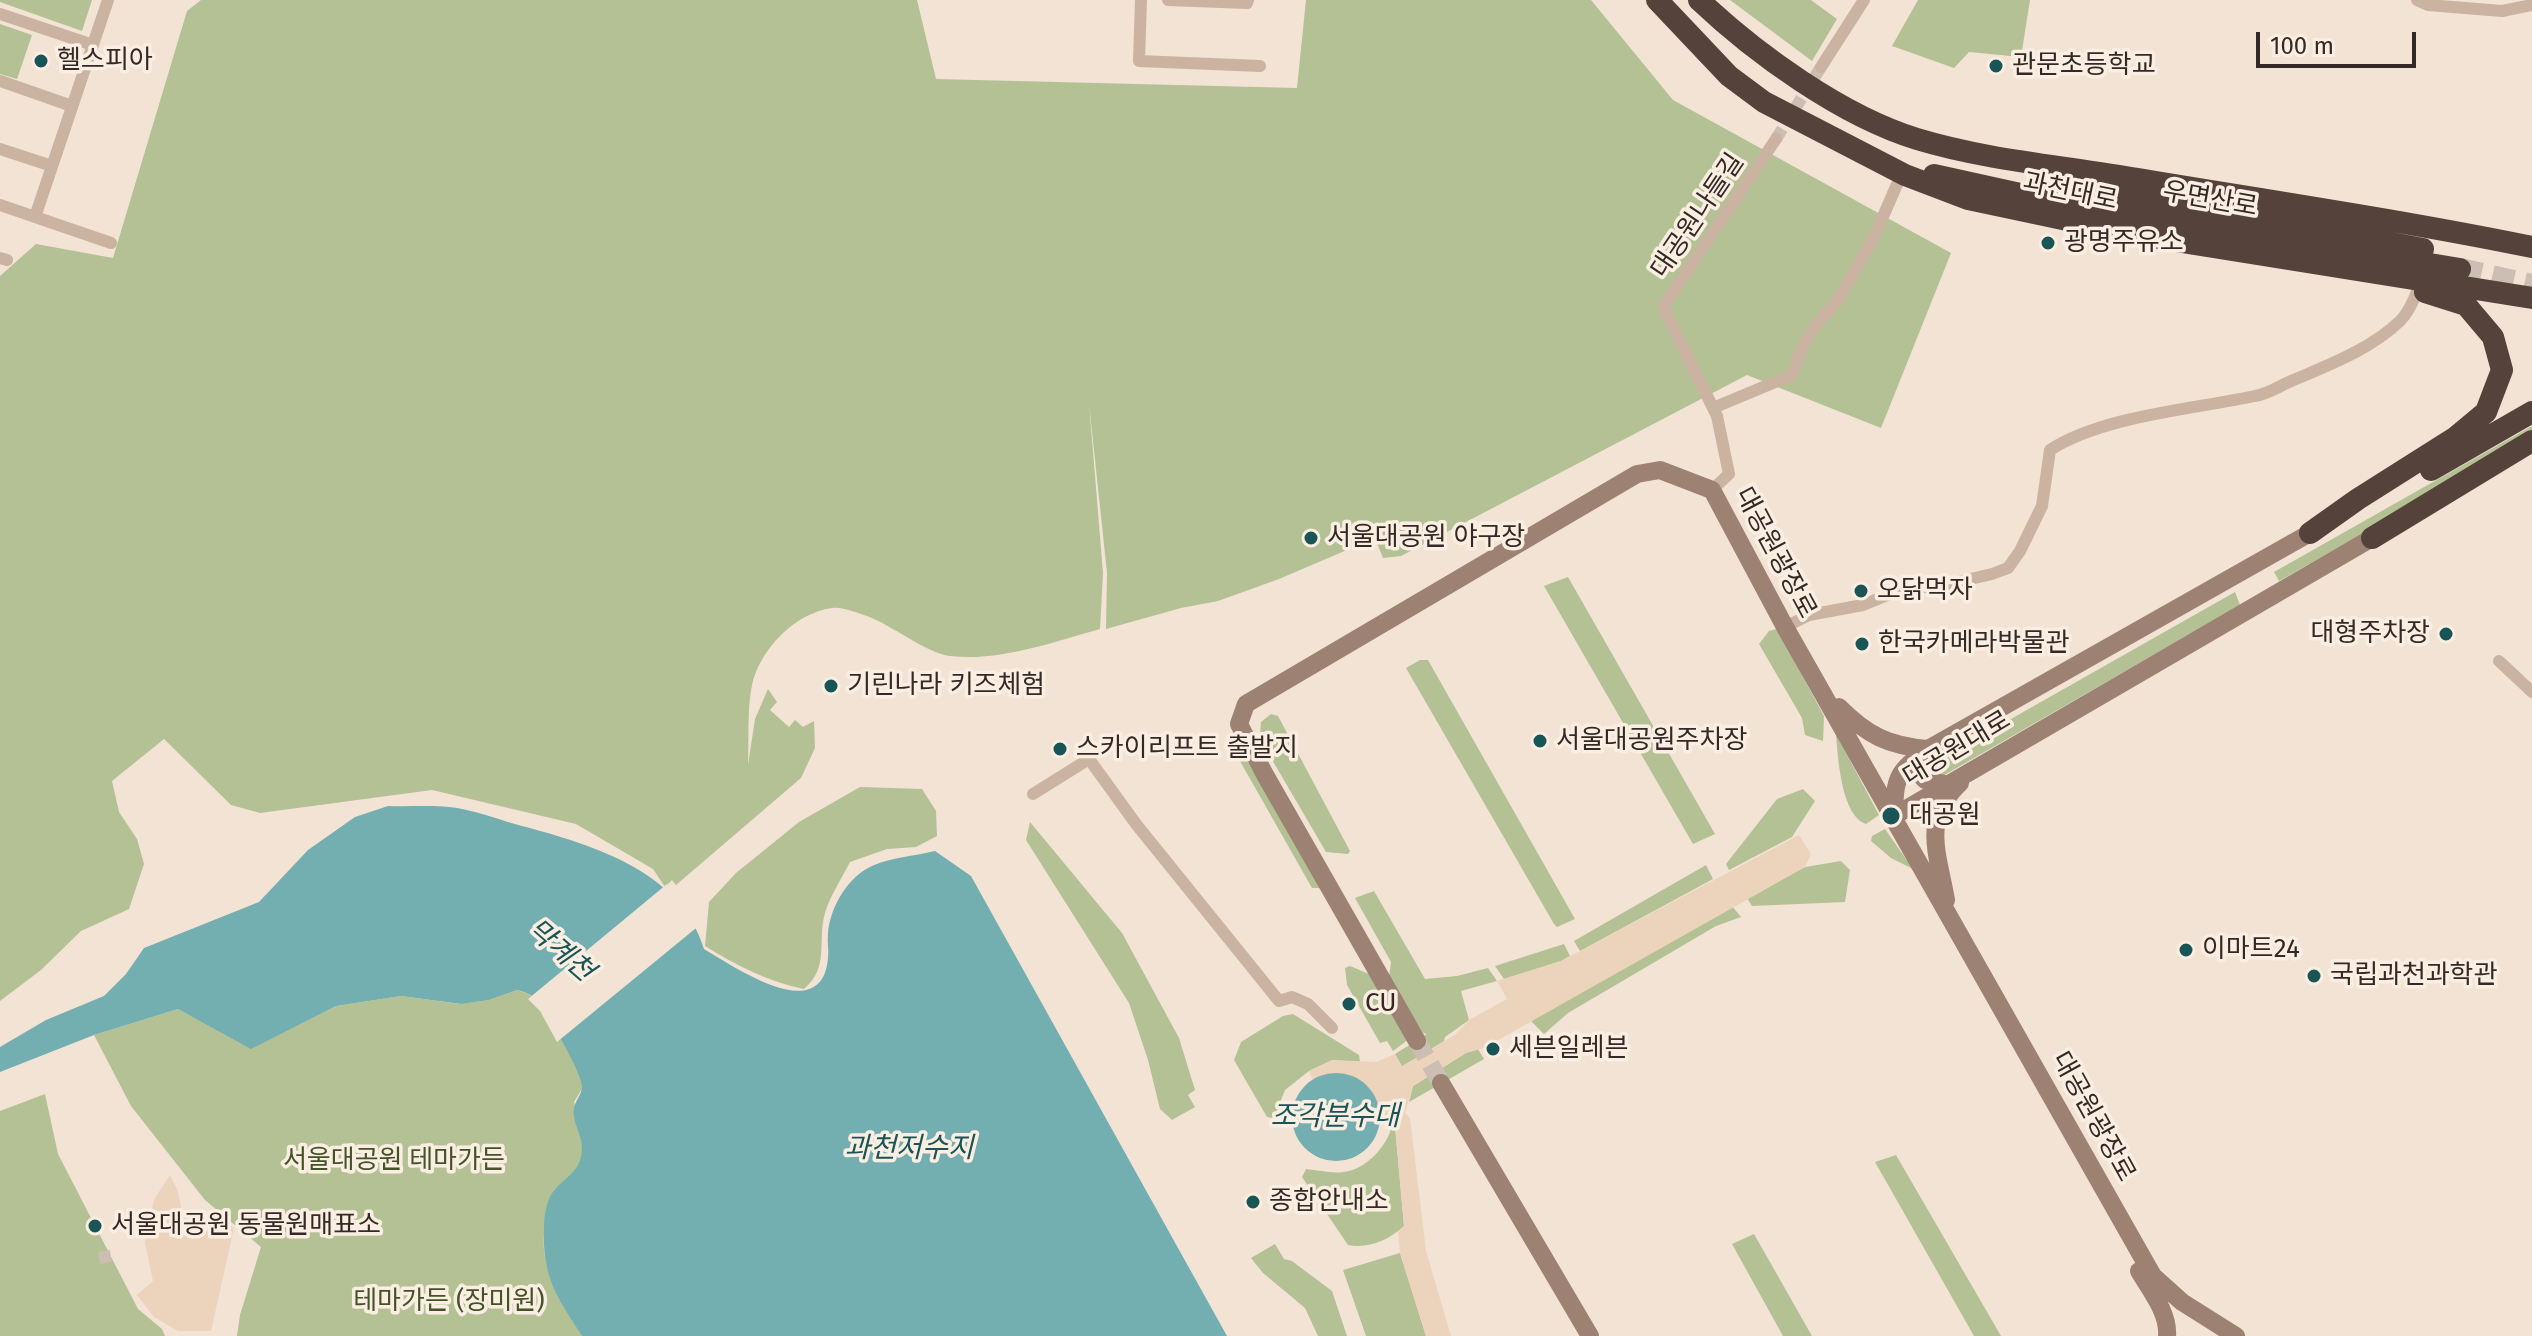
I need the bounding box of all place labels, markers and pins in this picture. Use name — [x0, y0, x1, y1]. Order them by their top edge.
place label: 헬스피아 — [57, 45, 153, 77]
place label: 관문초등학교 — [2012, 50, 2156, 82]
marker: 헬스피아 — [32, 52, 50, 70]
marker: 관문초등학교 — [1987, 57, 2005, 75]
place label: 광명주유소 — [2064, 227, 2184, 259]
marker: 광명주유소 — [2039, 234, 2057, 252]
place label: 서울대공원 야구장 — [1327, 522, 1525, 554]
marker: 서울대공원 야구장 — [1302, 529, 1320, 547]
place label: 오닭먹자 — [1877, 575, 1973, 607]
marker: 오닭먹자 — [1852, 582, 1870, 600]
place label: 대형주차장 — [2310, 618, 2430, 650]
marker: 대형주차장 — [2437, 625, 2455, 643]
place label: 한국카메라박물관 — [1878, 628, 2069, 660]
marker: 한국카메라박물관 — [1853, 635, 1871, 653]
place label: 기린나라 키즈체험 — [847, 670, 1045, 702]
marker: 기린나라 키즈체험 — [822, 677, 840, 695]
place label: 서울대공원주차장 — [1556, 725, 1747, 757]
marker: 서울대공원주차장 — [1531, 732, 1549, 750]
place label: 스카이리프트 출발지 — [1076, 733, 1298, 765]
marker: 스카이리프트 출발지 — [1051, 740, 1069, 758]
place label: 대공원 — [1909, 800, 1981, 832]
marker: 대공원 — [1880, 805, 1902, 827]
place label: 이마트24 — [2202, 934, 2300, 966]
marker: 이마트24 — [2177, 941, 2195, 959]
place label: 국립과천과학관 — [2330, 960, 2497, 992]
marker: 국립과천과학관 — [2305, 967, 2323, 985]
place label: CU — [1365, 988, 1397, 1020]
marker: CU — [1340, 995, 1358, 1013]
place label: 세븐일레븐 — [1509, 1033, 1629, 1065]
marker: 세븐일레븐 — [1484, 1040, 1502, 1058]
place label: 종합안내소 — [1269, 1186, 1389, 1218]
marker: 종합안내소 — [1244, 1193, 1262, 1211]
place label: 서울대공원 동물원매표소 — [111, 1210, 381, 1242]
marker: 서울대공원 동물원매표소 — [86, 1217, 104, 1235]

